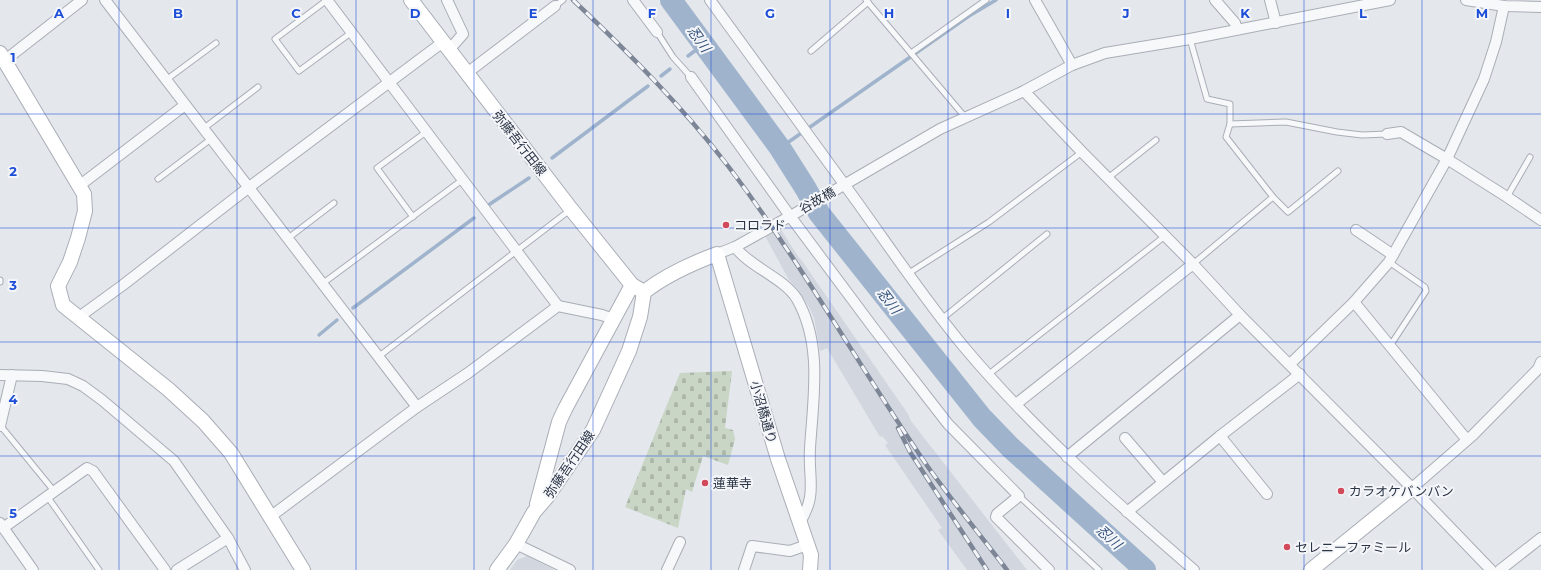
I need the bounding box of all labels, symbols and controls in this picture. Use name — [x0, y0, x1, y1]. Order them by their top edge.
text: A — [53, 5, 65, 21]
text: B — [173, 5, 183, 21]
text: C — [291, 5, 301, 21]
text: D — [410, 5, 421, 21]
text: E — [529, 5, 538, 21]
text: F — [648, 5, 656, 21]
text: G — [765, 5, 775, 21]
text: H — [884, 5, 894, 21]
text: I — [1006, 5, 1010, 21]
text: J — [1121, 5, 1130, 21]
text: K — [1240, 5, 1250, 21]
text: L — [1359, 5, 1367, 21]
text: M — [1476, 5, 1488, 21]
water label: 忍川 — [683, 22, 716, 57]
text: 1 — [10, 49, 16, 65]
street label: 弥藤吾行田線 — [490, 107, 550, 179]
text: 2 — [9, 163, 17, 179]
street label: 谷故橋 — [796, 183, 838, 217]
place label: コロラド — [734, 217, 786, 233]
marker: コロラド — [721, 220, 731, 230]
text: 3 — [8, 277, 17, 293]
water label: 忍川 — [873, 284, 906, 319]
street label: 小沼橋通り — [747, 379, 781, 445]
text: 4 — [9, 391, 18, 407]
street label: 弥藤吾行田線 — [541, 427, 597, 501]
place label: 蓮華寺 — [713, 475, 752, 491]
marker: 蓮華寺 — [700, 478, 710, 488]
place label: カラオケバンバン — [1349, 483, 1454, 499]
marker: カラオケバンバン — [1336, 486, 1346, 496]
text: 5 — [9, 505, 17, 521]
water label: 忍川 — [1093, 521, 1127, 554]
place label: セレニーファミール — [1295, 539, 1411, 555]
marker: セレニーファミール — [1282, 542, 1292, 552]

